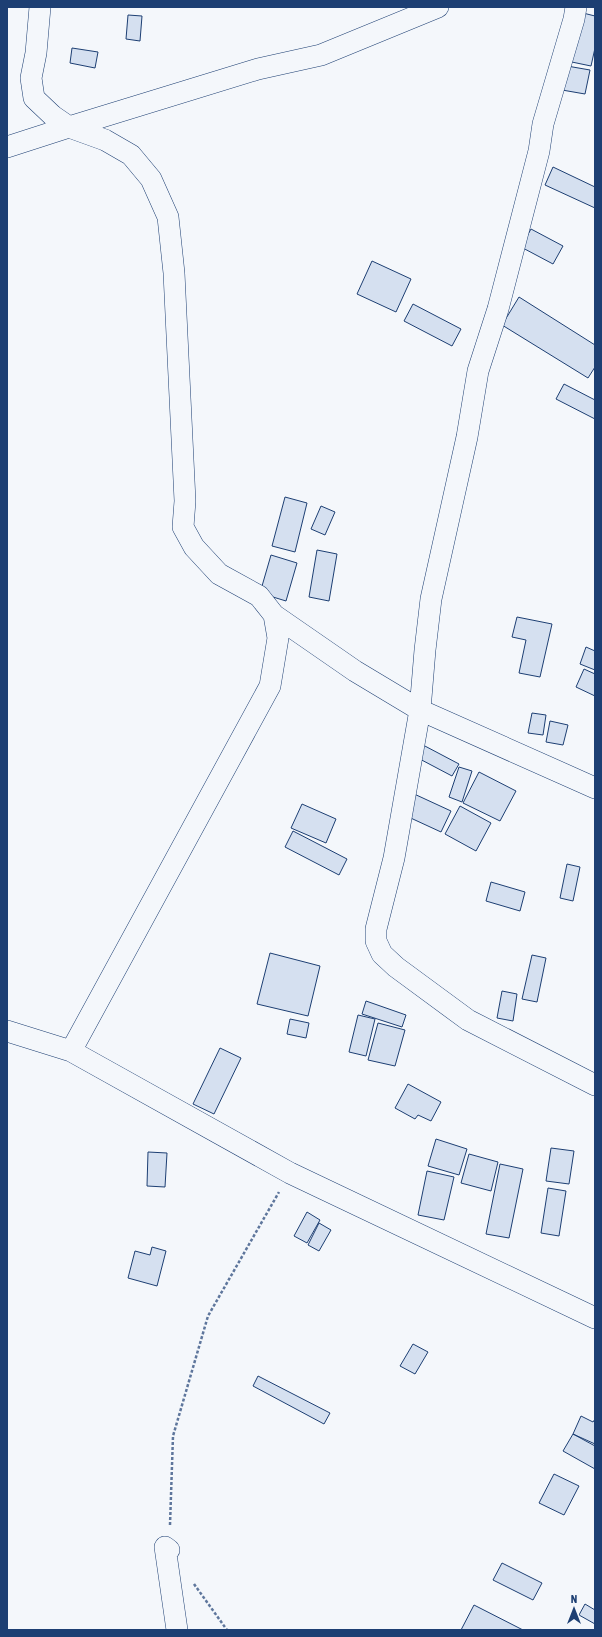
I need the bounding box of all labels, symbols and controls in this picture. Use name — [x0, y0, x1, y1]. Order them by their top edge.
north arrow — [554, 1589, 594, 1629]
text: N — [571, 1593, 577, 1605]

